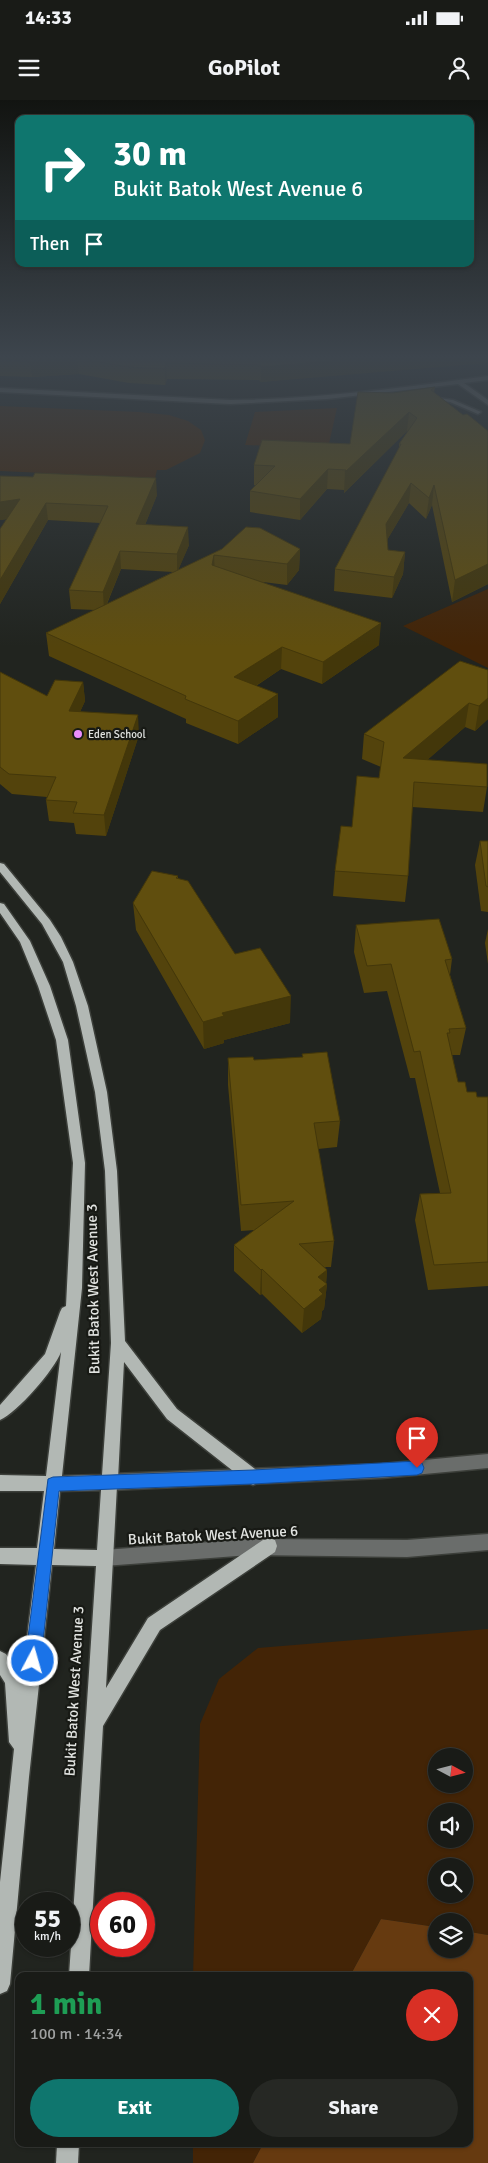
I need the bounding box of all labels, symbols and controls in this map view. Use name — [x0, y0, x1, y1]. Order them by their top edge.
text: 14:33 — [25, 6, 72, 30]
icon: menu — [15, 54, 43, 82]
text: GoPilot — [208, 54, 280, 81]
icon: person — [445, 54, 473, 82]
text: 30 m — [113, 132, 187, 175]
icon: right — [30, 135, 95, 200]
text: Bukit Batok West Avenue 6 — [113, 175, 363, 202]
icon: arrive — [80, 230, 108, 258]
text: Then — [30, 232, 70, 256]
marker: Eden School — [72, 728, 84, 740]
place label: Eden School — [88, 728, 146, 741]
street label: Bukit Batok West Avenue 3 — [83, 1204, 103, 1374]
pin — [396, 1417, 438, 1468]
icon: arrive — [403, 1424, 431, 1452]
street label: Bukit Batok West Avenue 6 — [127, 1522, 299, 1548]
street label: Bukit Batok West Avenue 3 — [61, 1605, 87, 1777]
position arrow — [6, 1634, 58, 1686]
north arrow — [428, 1748, 472, 1792]
map controls — [428, 1748, 473, 1958]
button: sound — [428, 1803, 473, 1848]
button: search — [428, 1858, 473, 1903]
speed limit sign: 60 — [90, 1892, 155, 1957]
text: 55 — [34, 1903, 61, 1934]
button: layers — [428, 1913, 473, 1958]
text: km/h — [34, 1929, 61, 1944]
text: 1 min — [30, 1986, 102, 2023]
button: close — [406, 1989, 458, 2041]
text: 100 m · 14:34 — [30, 2024, 123, 2044]
button: Exit — [30, 2079, 239, 2137]
button: Share — [249, 2079, 458, 2137]

